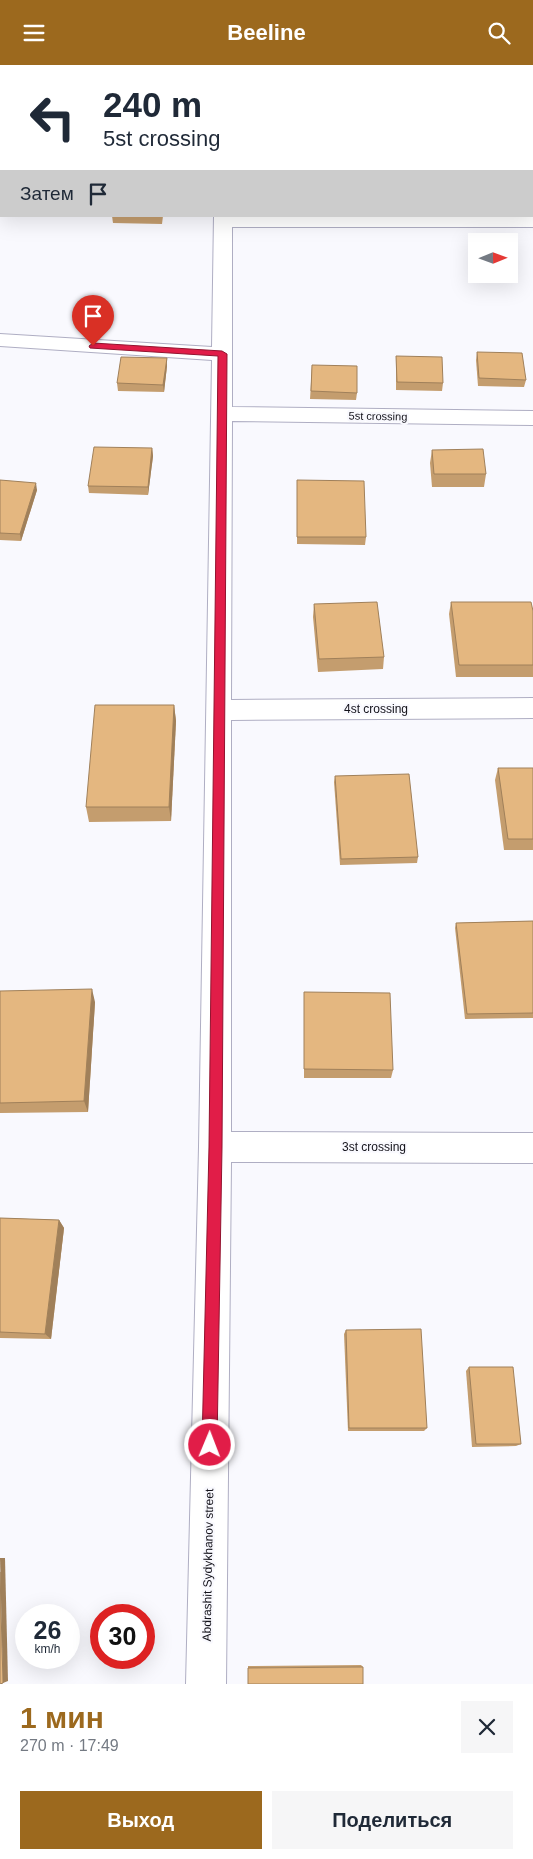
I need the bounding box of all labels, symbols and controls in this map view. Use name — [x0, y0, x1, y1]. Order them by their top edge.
icon: menu — [20, 19, 48, 47]
icon: search — [485, 19, 513, 47]
text: Beeline — [227, 20, 306, 45]
icon: left — [20, 85, 85, 150]
text: 240 m — [103, 85, 202, 124]
text: 5st crossing — [103, 126, 220, 151]
icon: arrive — [84, 180, 112, 208]
text: Затем — [20, 183, 74, 204]
north arrow — [468, 233, 518, 283]
map controls — [468, 233, 518, 283]
pin — [72, 295, 114, 346]
icon: arrive — [79, 302, 107, 330]
street label: 5st crossing — [349, 409, 407, 423]
street label: 4st crossing — [344, 702, 408, 716]
street label: 3st crossing — [342, 1140, 406, 1154]
position arrow — [183, 1418, 235, 1470]
street label: Abdrashit Sydykhanov street — [200, 1488, 216, 1641]
speed limit sign: 30 — [90, 1604, 155, 1669]
text: 26 — [34, 1616, 61, 1644]
text: km/h — [34, 1642, 61, 1656]
text: 1 мин — [20, 1701, 104, 1734]
button: close — [461, 1701, 513, 1753]
text: 270 m · 17:49 — [20, 1737, 119, 1754]
button: Выход — [20, 1791, 262, 1849]
button: Поделиться — [272, 1791, 513, 1849]

